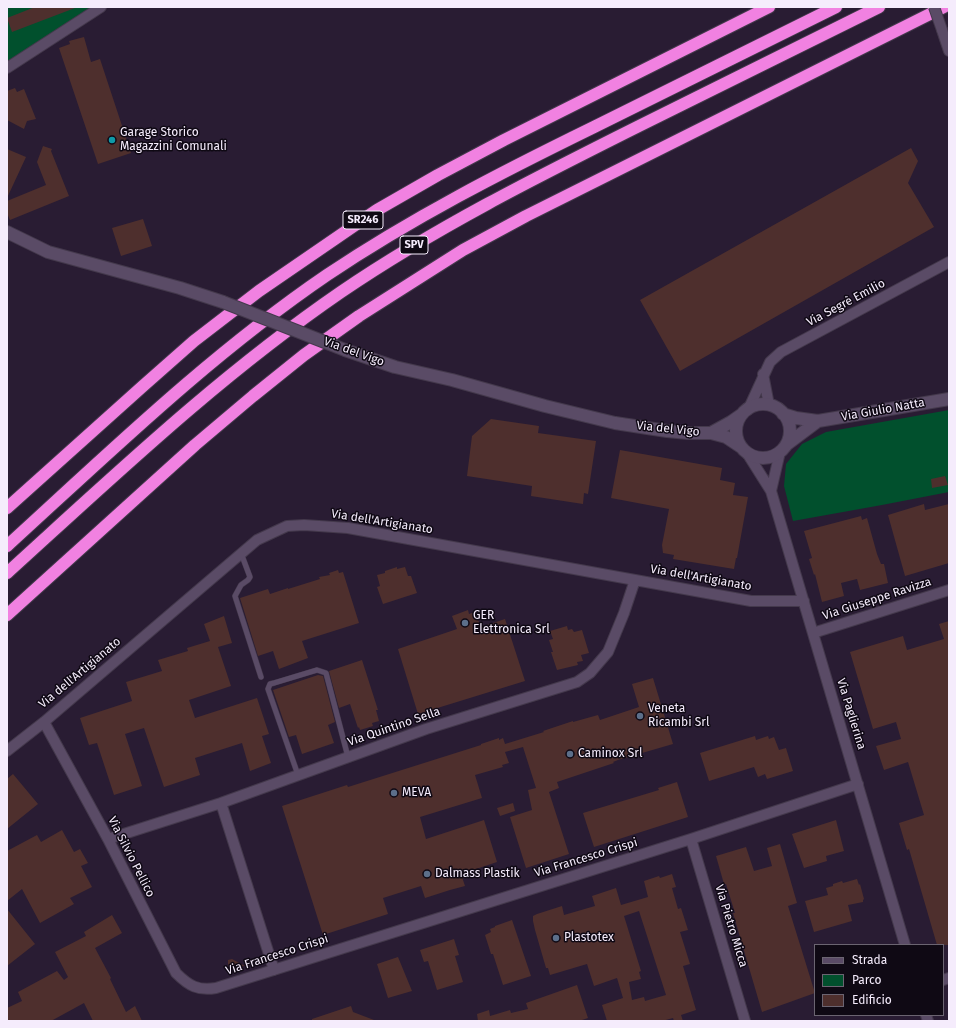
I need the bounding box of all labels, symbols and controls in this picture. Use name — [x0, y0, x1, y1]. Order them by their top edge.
place label: Garage Storico Magazzini Comunali — [120, 126, 227, 154]
marker: Garage Storico Magazzini Comunali — [107, 135, 117, 145]
road number: SR246 — [343, 211, 383, 229]
road number: SPV — [400, 236, 428, 254]
street label: Via Segrè Emilio — [804, 276, 888, 330]
street label: Via del Vigo — [322, 334, 386, 370]
street label: Via Giulio Natta — [840, 396, 926, 424]
street label: Via del Vigo — [636, 419, 700, 439]
street label: Via dell'Artigianato — [330, 507, 434, 537]
street label: Via dell'Artigianato — [649, 562, 753, 594]
street label: Via Giuseppe Ravizza — [821, 575, 933, 623]
place label: GER Elettronica Srl — [473, 609, 550, 637]
marker: GER Elettronica Srl — [460, 618, 470, 628]
street label: Via dell'Artigianato — [36, 634, 124, 712]
street label: Via Paglierina — [833, 677, 869, 751]
place label: Veneta Ricambi Srl — [648, 702, 709, 730]
street label: Via Quintino Sella — [346, 704, 442, 750]
marker: Veneta Ricambi Srl — [635, 711, 645, 721]
place label: Caminox Srl — [578, 747, 642, 761]
marker: Caminox Srl — [565, 749, 575, 759]
place label: MEVA — [402, 786, 431, 800]
marker: MEVA — [389, 788, 399, 798]
street label: Via Silvio Pellico — [104, 814, 158, 900]
street label: Via Francesco Crispi — [533, 835, 639, 881]
place label: Dalmass Plastik — [435, 867, 520, 881]
marker: Dalmass Plastik — [422, 869, 432, 879]
street label: Via Pietro Micca — [712, 883, 750, 969]
place label: Plastotex — [564, 931, 614, 945]
street label: Via Francesco Crispi — [224, 932, 330, 978]
marker: Plastotex — [551, 933, 561, 943]
legend — [814, 944, 944, 1016]
text: Strada — [852, 953, 887, 967]
text: Parco — [852, 973, 882, 987]
text: Edificio — [852, 993, 892, 1007]

